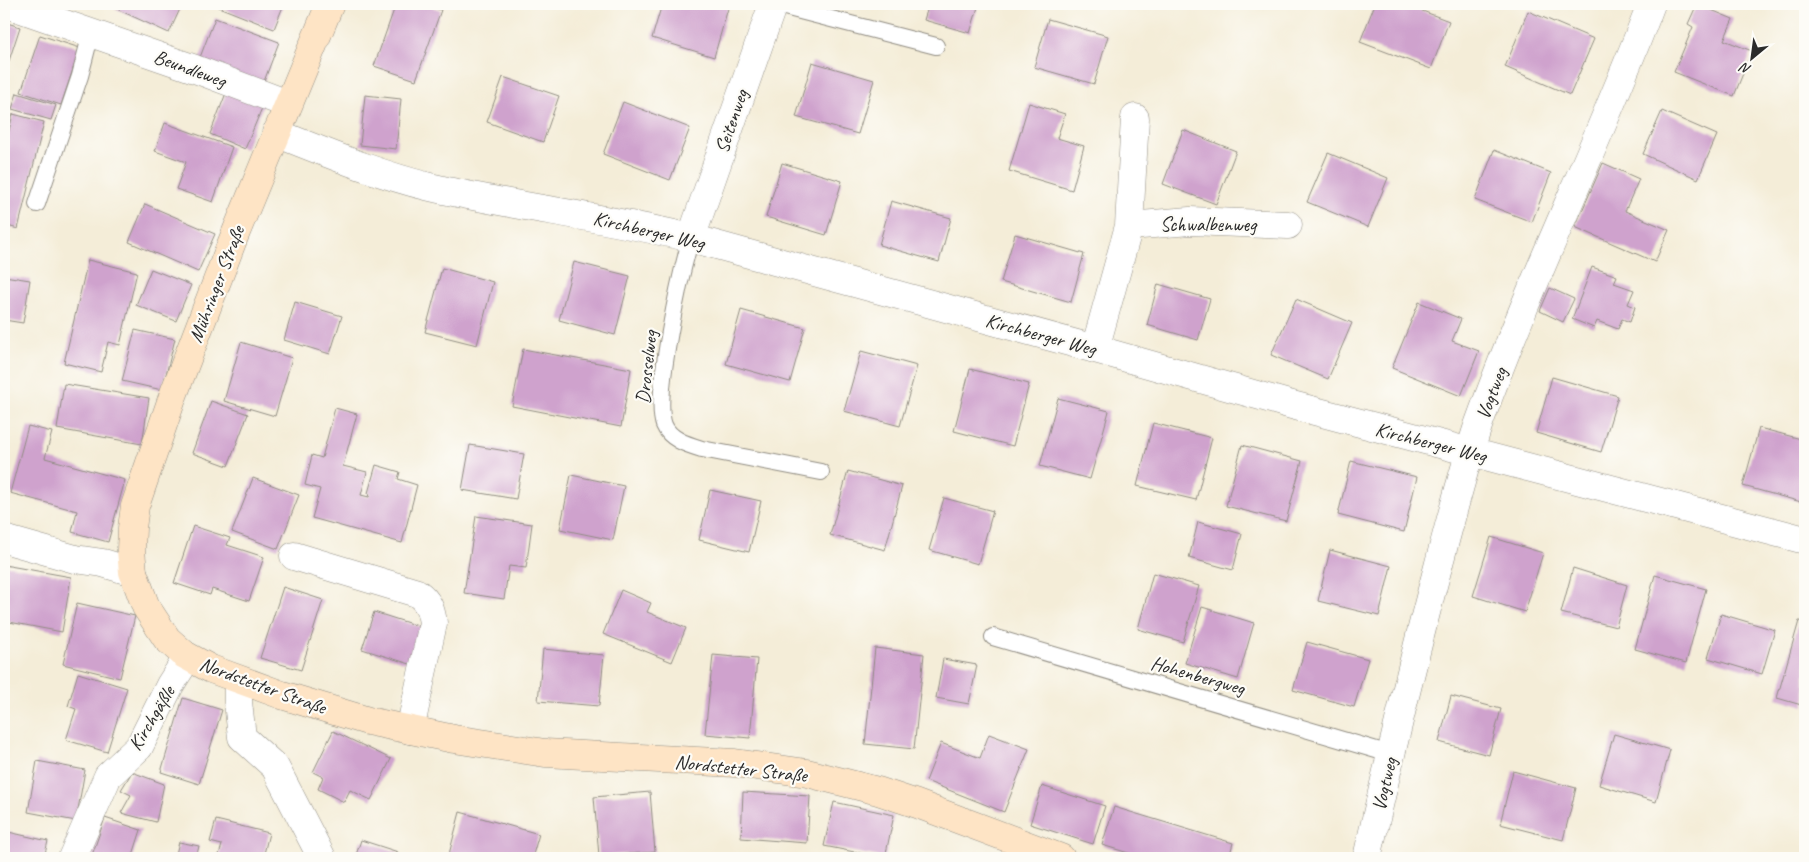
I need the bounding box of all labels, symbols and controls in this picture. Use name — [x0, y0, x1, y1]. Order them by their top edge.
north arrow — [1726, 32, 1776, 82]
street label: Beundleweg — [150, 44, 231, 94]
text: N — [1736, 58, 1754, 78]
street label: Seitenweg — [709, 85, 754, 156]
street label: Kirchberger Weg — [591, 206, 709, 256]
street label: Schwalbenweg — [1160, 212, 1258, 237]
street label: Mühringer Straße — [183, 221, 251, 346]
street label: Kirchberger Weg — [983, 308, 1101, 362]
street label: Drosselweg — [630, 327, 663, 405]
street label: Vogtweg — [1470, 363, 1513, 423]
street label: Kirchberger Weg — [1373, 417, 1491, 469]
street label: Hohenbergweg — [1148, 650, 1249, 701]
street label: Nordstetter Straße — [196, 651, 331, 720]
street label: Kirchgäßle — [122, 680, 181, 755]
street label: Nordstetter Straße — [674, 749, 810, 788]
street label: Vogtweg — [1366, 754, 1403, 813]

